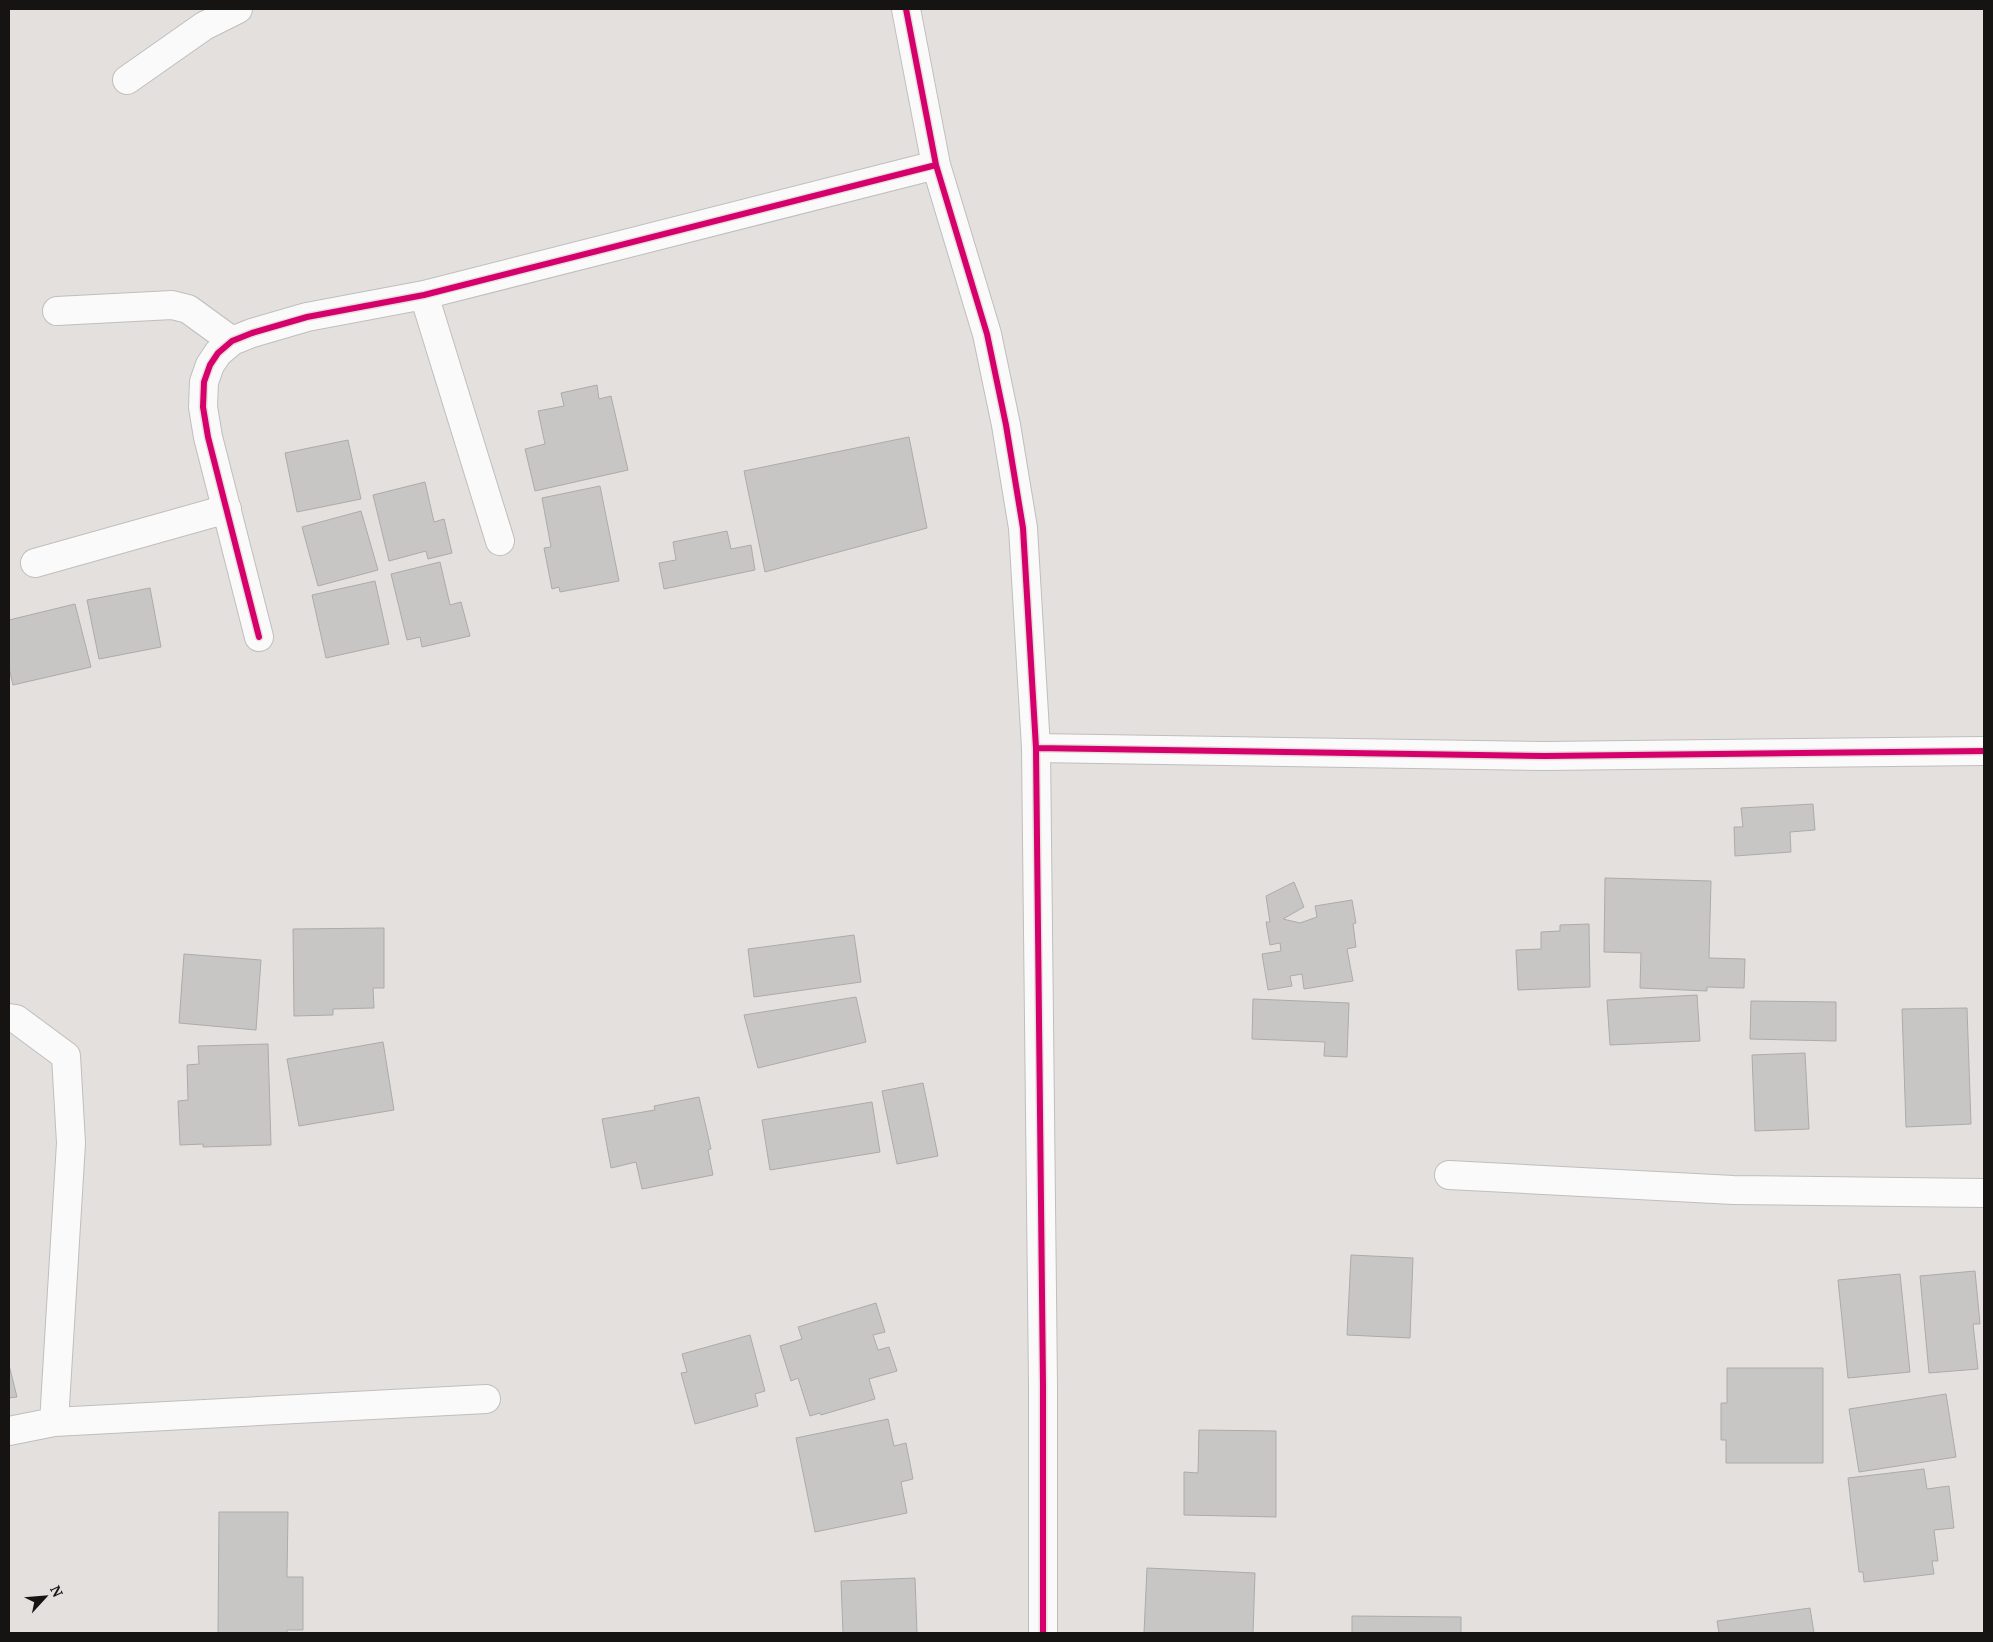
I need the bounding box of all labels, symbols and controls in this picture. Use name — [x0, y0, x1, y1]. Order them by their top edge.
north arrow — [20, 1572, 70, 1622]
text: N — [46, 1582, 68, 1600]

